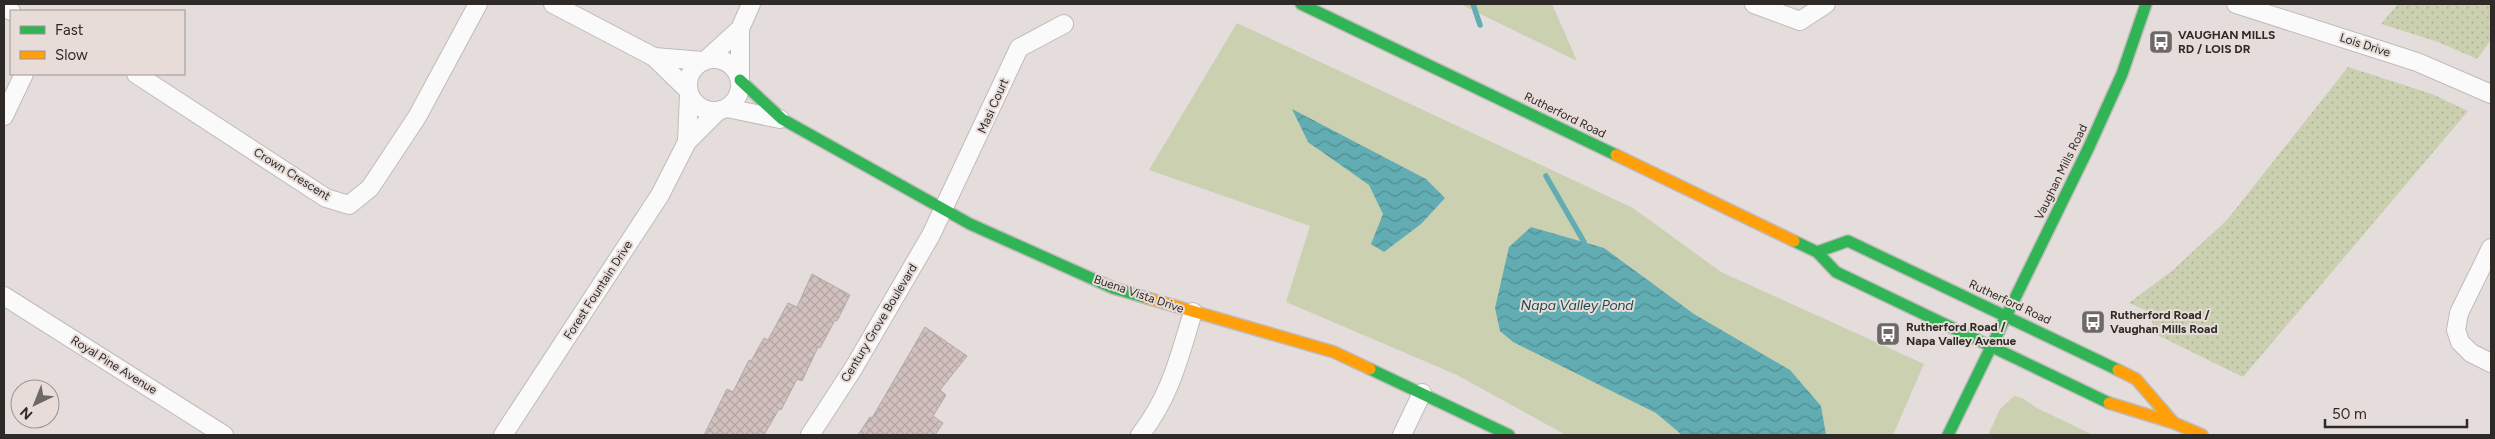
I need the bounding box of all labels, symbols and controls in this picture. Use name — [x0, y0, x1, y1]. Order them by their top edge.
legend — [10, 10, 185, 75]
text: Fast — [55, 21, 84, 39]
place label: VAUGHAN MILLS RD / LOIS DR — [2178, 28, 2275, 56]
bus stop icon: VAUGHAN MILLS RD / LOIS DR — [2148, 29, 2174, 55]
street label: Lois Drive — [2338, 30, 2392, 60]
text: Slow — [55, 46, 88, 64]
street label: Masi Court — [975, 76, 1011, 136]
street label: Rutherford Road — [1522, 89, 1608, 141]
street label: Vaughan Mills Road — [2032, 122, 2090, 222]
street label: Crown Crescent — [251, 145, 333, 203]
street label: Forest Fountain Drive — [561, 238, 635, 342]
street label: Century Grove Boulevard — [838, 261, 920, 385]
street label: Buena Vista Drive — [1092, 272, 1186, 316]
street label: Rutherford Road — [1967, 277, 2053, 327]
water label: Napa Valley Pond — [1520, 297, 1634, 314]
place label: Rutherford Road / Vaughan Mills Road — [2110, 308, 2218, 336]
bus stop icon: Rutherford Road / Vaughan Mills Road — [2080, 309, 2106, 335]
place label: Rutherford Road / Napa Valley Avenue — [1906, 320, 2017, 348]
bus stop icon: Rutherford Road / Napa Valley Avenue — [1875, 321, 1901, 347]
street label: Royal Pine Avenue — [68, 333, 160, 397]
north arrow — [10, 379, 60, 429]
scale bar — [2325, 396, 2468, 428]
text: N — [17, 403, 36, 423]
text: 50 m — [2332, 405, 2367, 423]

